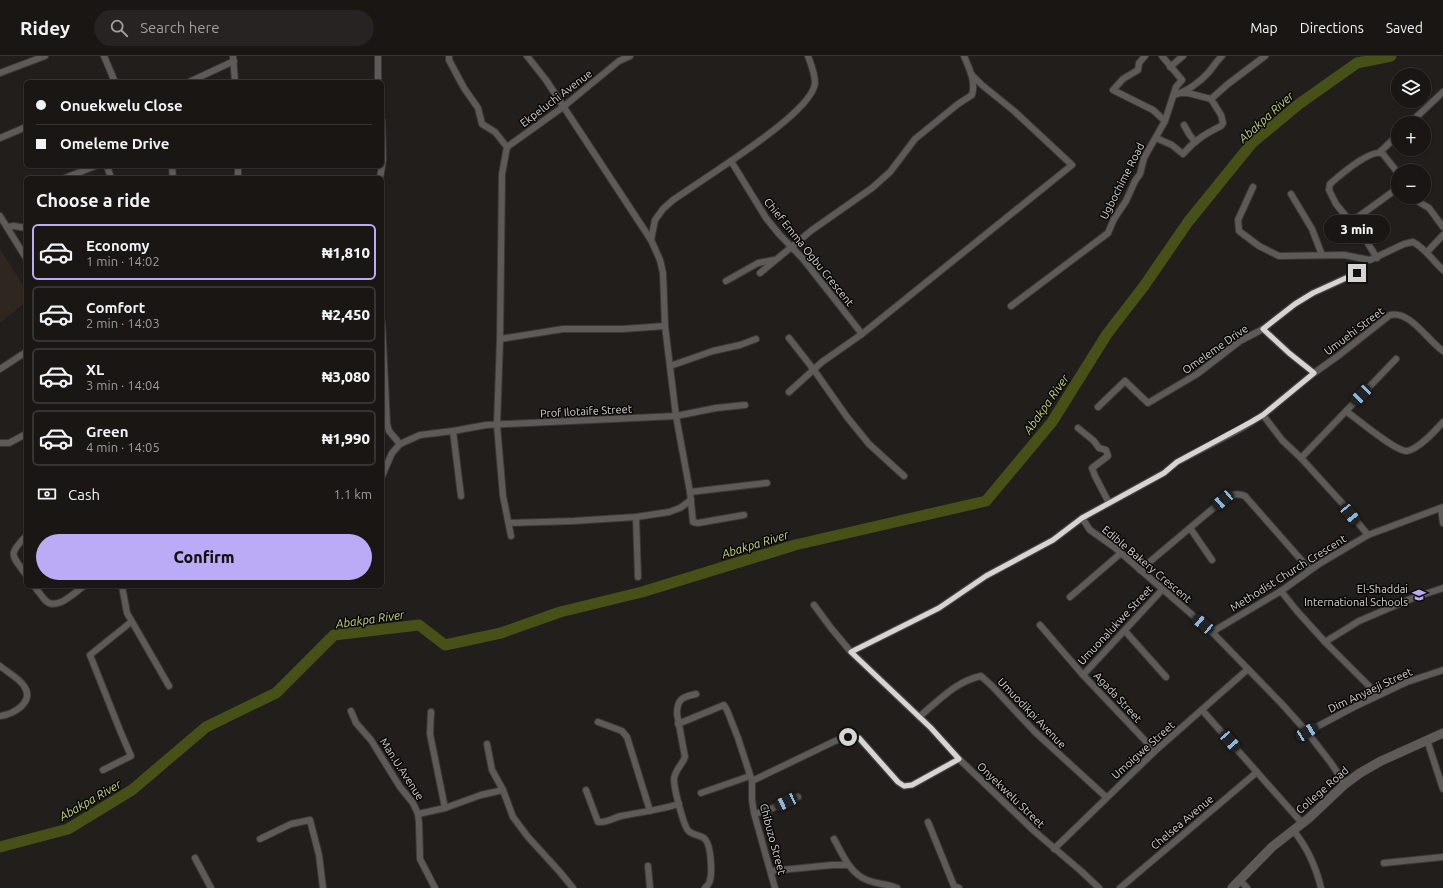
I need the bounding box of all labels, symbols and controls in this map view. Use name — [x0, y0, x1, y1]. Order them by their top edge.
search box — [94, 10, 374, 46]
text: Ridey — [20, 17, 70, 39]
icon: search — [108, 17, 130, 39]
text: Search here — [140, 19, 219, 36]
text: Map — [1250, 20, 1278, 36]
text: Directions — [1300, 20, 1364, 36]
text: Saved — [1386, 20, 1423, 36]
street label: Ekpeluchi Avenue — [518, 67, 594, 129]
map controls — [1391, 68, 1431, 204]
button: layers — [1391, 68, 1431, 108]
water label: Abakpa River — [1235, 89, 1296, 146]
text: Onuekwelu Close — [60, 97, 183, 114]
button: + — [1391, 116, 1431, 156]
text: Omeleme Drive — [60, 135, 169, 152]
street label: Ugbochime Road — [1098, 141, 1146, 221]
button: − — [1391, 164, 1431, 204]
text: Choose a ride — [36, 190, 150, 210]
street label: Chief Emma Ogbu Crescent — [762, 196, 857, 309]
callout: 3 min — [1324, 215, 1390, 243]
text: 3 min — [1340, 222, 1374, 236]
icon: car — [38, 234, 74, 270]
text: Economy — [86, 237, 150, 254]
text: ₦1,810 — [322, 244, 370, 261]
text: 1 min · 14:02 — [86, 254, 160, 268]
route end — [1348, 264, 1366, 282]
icon: car — [38, 296, 74, 332]
text: Comfort — [86, 299, 145, 316]
street label: Umuehi Street — [1322, 304, 1387, 357]
text: ₦2,450 — [322, 306, 370, 323]
text: 2 min · 14:03 — [86, 316, 160, 330]
street label: Omeleme Drive — [1180, 322, 1250, 376]
icon: car — [38, 358, 74, 394]
text: XL — [86, 361, 104, 378]
text: ₦3,080 — [322, 368, 370, 385]
water label: Abakpa River — [1020, 372, 1071, 437]
text: 3 min · 14:04 — [86, 378, 160, 392]
car — [1348, 382, 1374, 408]
street label: Prof Ilotaife Street — [540, 403, 633, 419]
icon: car — [38, 420, 74, 456]
text: Green — [86, 423, 128, 440]
text: ₦1,990 — [322, 430, 370, 447]
text: 4 min · 14:05 — [86, 440, 160, 454]
icon: cash — [36, 483, 58, 505]
text: Cash — [68, 486, 100, 503]
text: 1.1 km — [333, 487, 372, 501]
car — [1210, 488, 1236, 512]
car — [1338, 501, 1362, 527]
street label: Edible Bakery Crescent — [1100, 523, 1195, 605]
water label: Abakpa River — [719, 528, 790, 561]
street label: Methodist Church Crescent — [1228, 532, 1349, 614]
button: Confirm — [36, 534, 372, 580]
street label: Umuonalukwe Street — [1075, 582, 1155, 667]
place label: El-Shaddai International Schools — [1304, 583, 1408, 608]
school or university icon: El-Shaddai International Schools — [1411, 587, 1427, 603]
water label: Abakpa River — [334, 608, 406, 630]
car — [1190, 612, 1216, 636]
street label: Dim Anyaeji Street — [1326, 665, 1415, 715]
street label: Agada Street — [1092, 669, 1145, 725]
street label: Umuodikpi Avenue — [995, 675, 1069, 751]
street label: Umoigwe Street — [1109, 718, 1177, 781]
car — [1294, 721, 1320, 743]
route start — [839, 728, 857, 746]
car — [1218, 728, 1242, 754]
street label: Man.U.Avenue — [378, 736, 426, 802]
street label: Onyekwelu Street — [975, 760, 1048, 831]
street label: College Road — [1293, 764, 1351, 816]
water label: Abakpa River — [56, 777, 124, 823]
car — [773, 791, 799, 813]
street label: Chelsea Avenue — [1148, 792, 1216, 852]
street label: Chibuzo Street — [758, 802, 788, 876]

